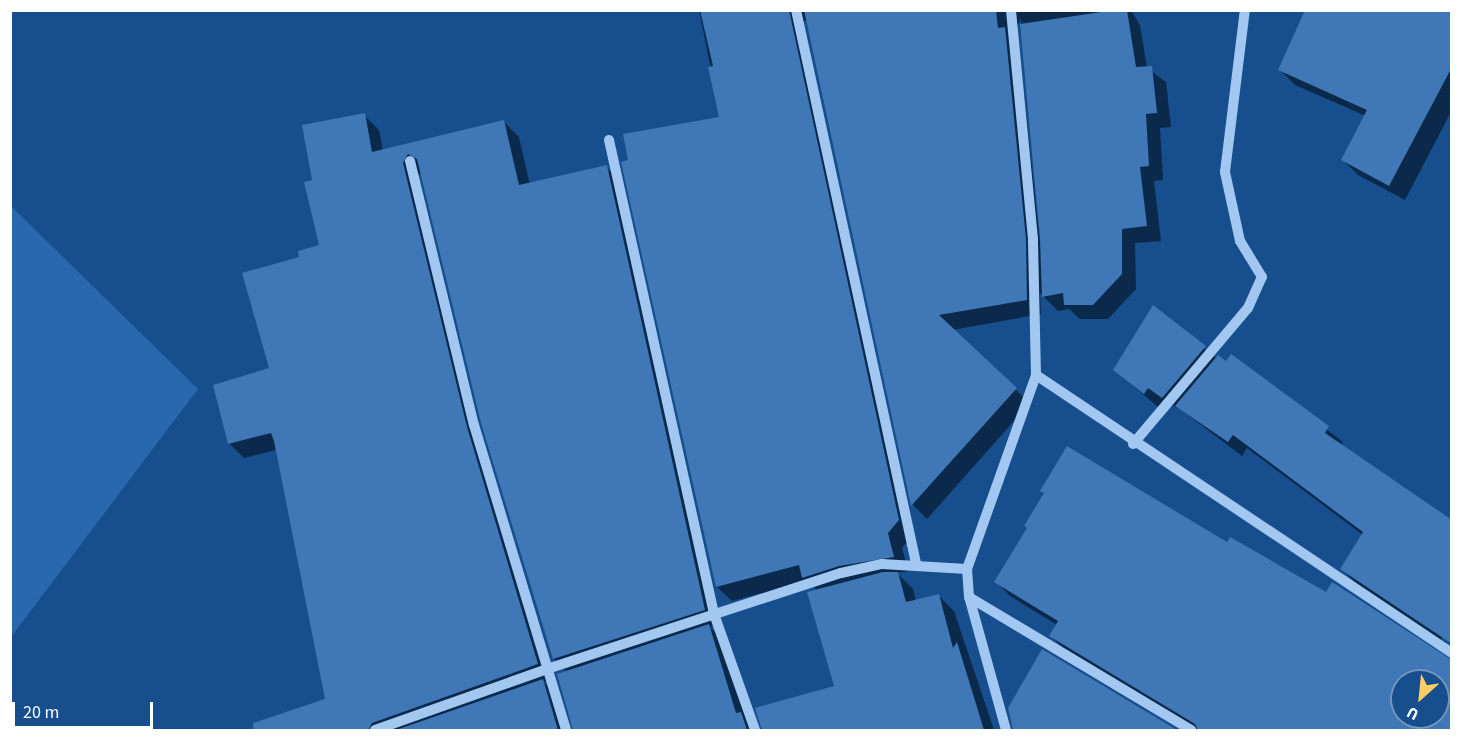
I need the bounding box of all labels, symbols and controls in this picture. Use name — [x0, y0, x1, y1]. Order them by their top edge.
north arrow — [1390, 669, 1450, 729]
scale bar — [15, 690, 156, 728]
text: 20 m — [23, 700, 59, 725]
text: U — [1403, 701, 1422, 725]

